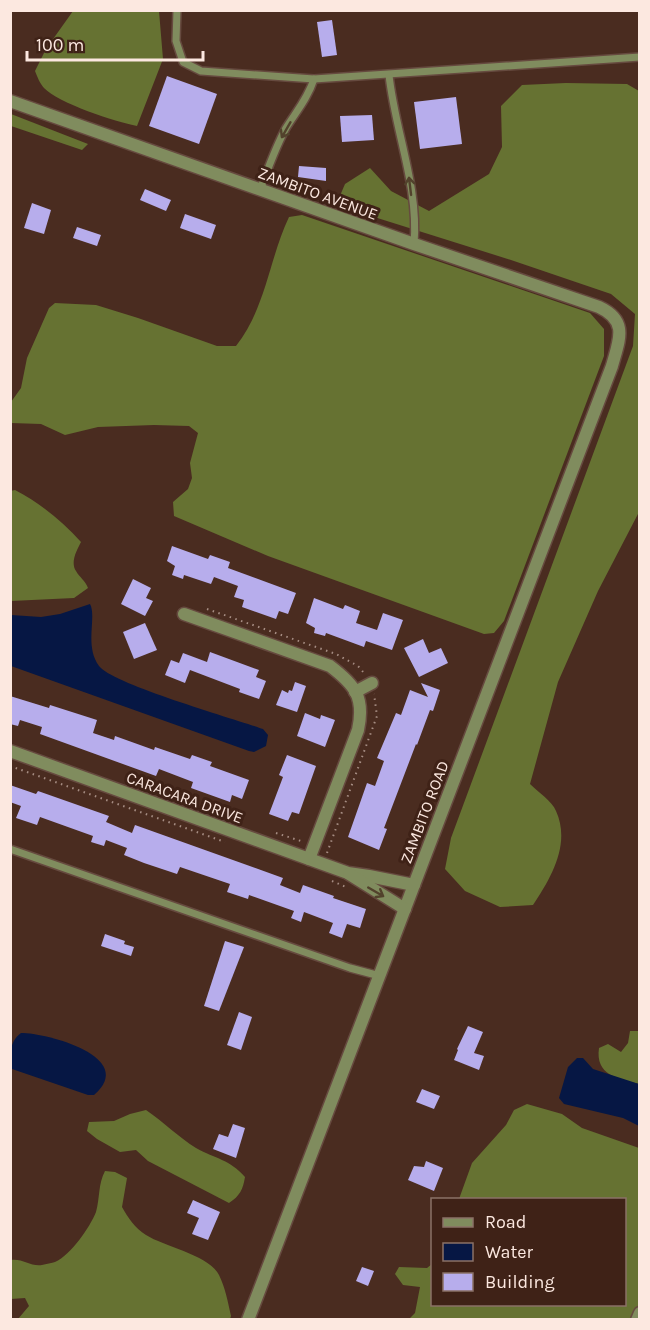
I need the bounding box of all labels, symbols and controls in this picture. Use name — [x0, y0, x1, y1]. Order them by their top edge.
scale bar — [27, 24, 202, 62]
text: 100 m — [36, 34, 84, 56]
one-way arrow — [280, 121, 292, 138]
street label: ZAMBITO AVENUE — [255, 163, 380, 224]
one-way arrow — [404, 177, 415, 197]
street label: ZAMBITO ROAD — [396, 758, 453, 866]
street label: CARACARA DRIVE — [124, 768, 246, 827]
one-way arrow — [367, 886, 384, 898]
legend — [431, 1198, 626, 1306]
text: Road — [485, 1211, 526, 1233]
text: Water — [485, 1241, 533, 1263]
text: Building — [485, 1271, 555, 1293]

